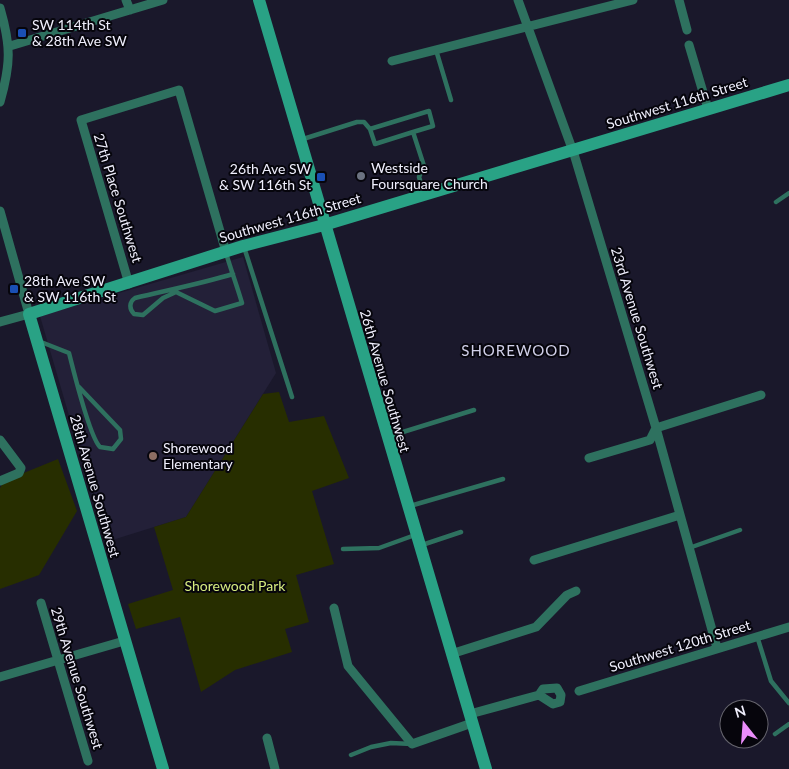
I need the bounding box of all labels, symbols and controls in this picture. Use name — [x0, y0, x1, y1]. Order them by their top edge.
place label: SW 114th St & 28th Ave SW — [32, 16, 127, 49]
marker: SW 114th St & 28th Ave SW — [16, 27, 28, 39]
street label: Southwest 116th Street — [604, 73, 749, 132]
street label: 27th Place Southwest — [91, 131, 146, 265]
place label: Westside Foursquare Church — [371, 159, 488, 192]
place label: 26th Ave SW & SW 116th St — [219, 160, 311, 193]
marker: Westside Foursquare Church — [355, 170, 367, 182]
marker: 26th Ave SW & SW 116th St — [315, 171, 327, 183]
street label: Southwest 116th Street — [217, 189, 363, 246]
street label: 23rd Avenue Southwest — [608, 245, 667, 391]
place label: 28th Ave SW & SW 116th St — [24, 272, 116, 305]
marker: 28th Ave SW & SW 116th St — [8, 283, 20, 295]
street label: 26th Avenue Southwest — [357, 308, 414, 454]
district label: SHOREWOOD — [461, 341, 571, 359]
street label: 28th Avenue Southwest — [67, 413, 124, 559]
place label: Shorewood Elementary — [163, 439, 233, 472]
marker: Shorewood Elementary — [147, 450, 159, 462]
park label: Shorewood Park — [185, 577, 286, 594]
street label: 29th Avenue Southwest — [48, 605, 107, 751]
street label: Southwest 120th Street — [607, 616, 752, 675]
north arrow — [719, 699, 769, 749]
text: N — [732, 701, 748, 721]

